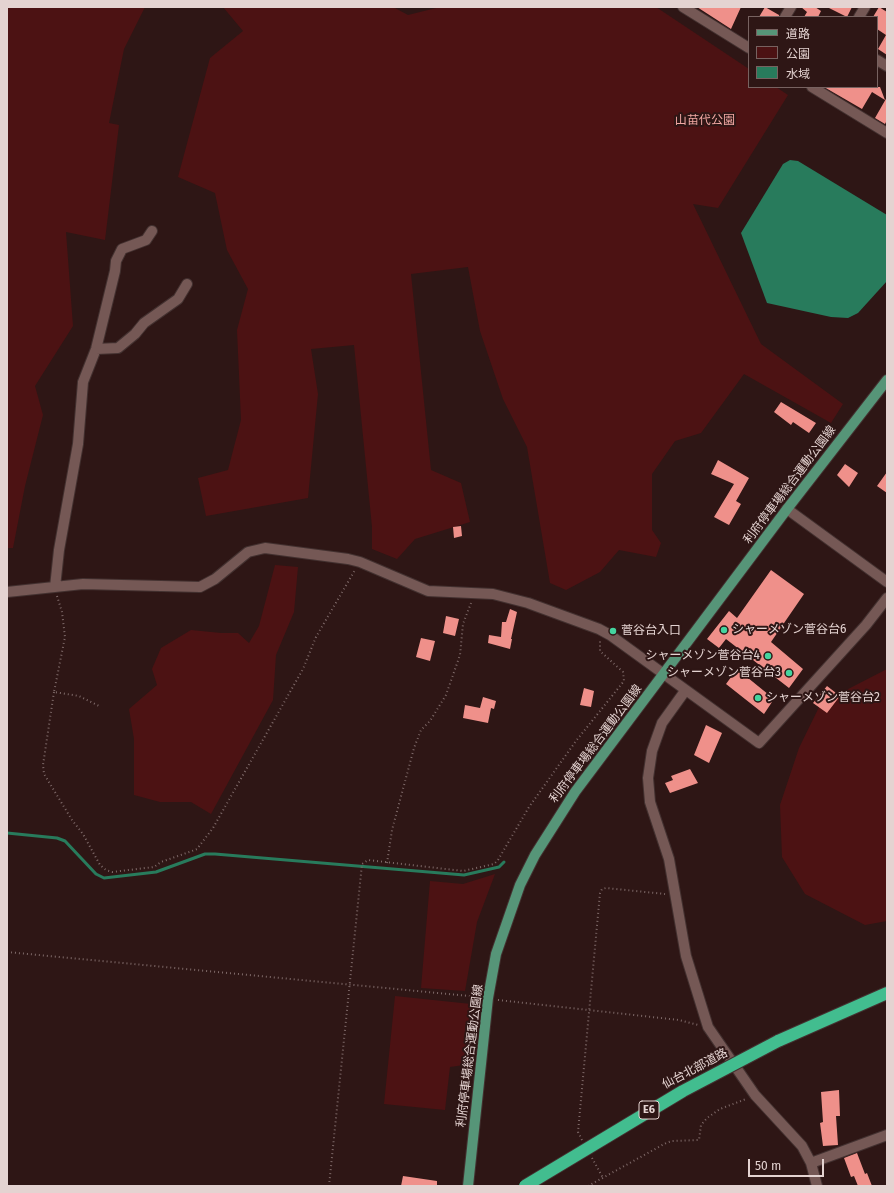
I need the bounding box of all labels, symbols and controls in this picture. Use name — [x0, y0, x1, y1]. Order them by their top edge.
legend — [748, 16, 878, 88]
text: 道路 — [786, 27, 810, 41]
text: 公園 — [786, 47, 810, 61]
text: 水域 — [786, 67, 810, 81]
park label: 山苗代公園 — [675, 114, 735, 128]
street label: 利府停車場総合運動公園線 — [741, 423, 839, 547]
place label: シャーメゾン菅谷台6 — [732, 623, 846, 637]
place label: 菅谷台入口 — [621, 624, 681, 638]
marker: シャーメゾン菅谷台6 — [719, 625, 729, 635]
marker: 菅谷台入口 — [608, 626, 618, 636]
place label: シャーメゾン菅谷台4 — [646, 649, 760, 663]
marker: シャーメゾン菅谷台4 — [763, 651, 773, 661]
place label: シャーメゾン菅谷台3 — [667, 666, 781, 680]
marker: シャーメゾン菅谷台3 — [784, 668, 794, 678]
street label: 利府停車場総合運動公園線 — [547, 682, 645, 806]
place label: シャーメゾン菅谷台2 — [766, 691, 880, 705]
marker: シャーメゾン菅谷台2 — [753, 693, 763, 703]
street label: 利府停車場総合運動公園線 — [454, 984, 486, 1128]
street label: 仙台北部道路 — [660, 1046, 730, 1092]
road number: E6 — [639, 1101, 659, 1119]
scale bar — [750, 1151, 826, 1177]
text: 50 m — [755, 1159, 781, 1173]

